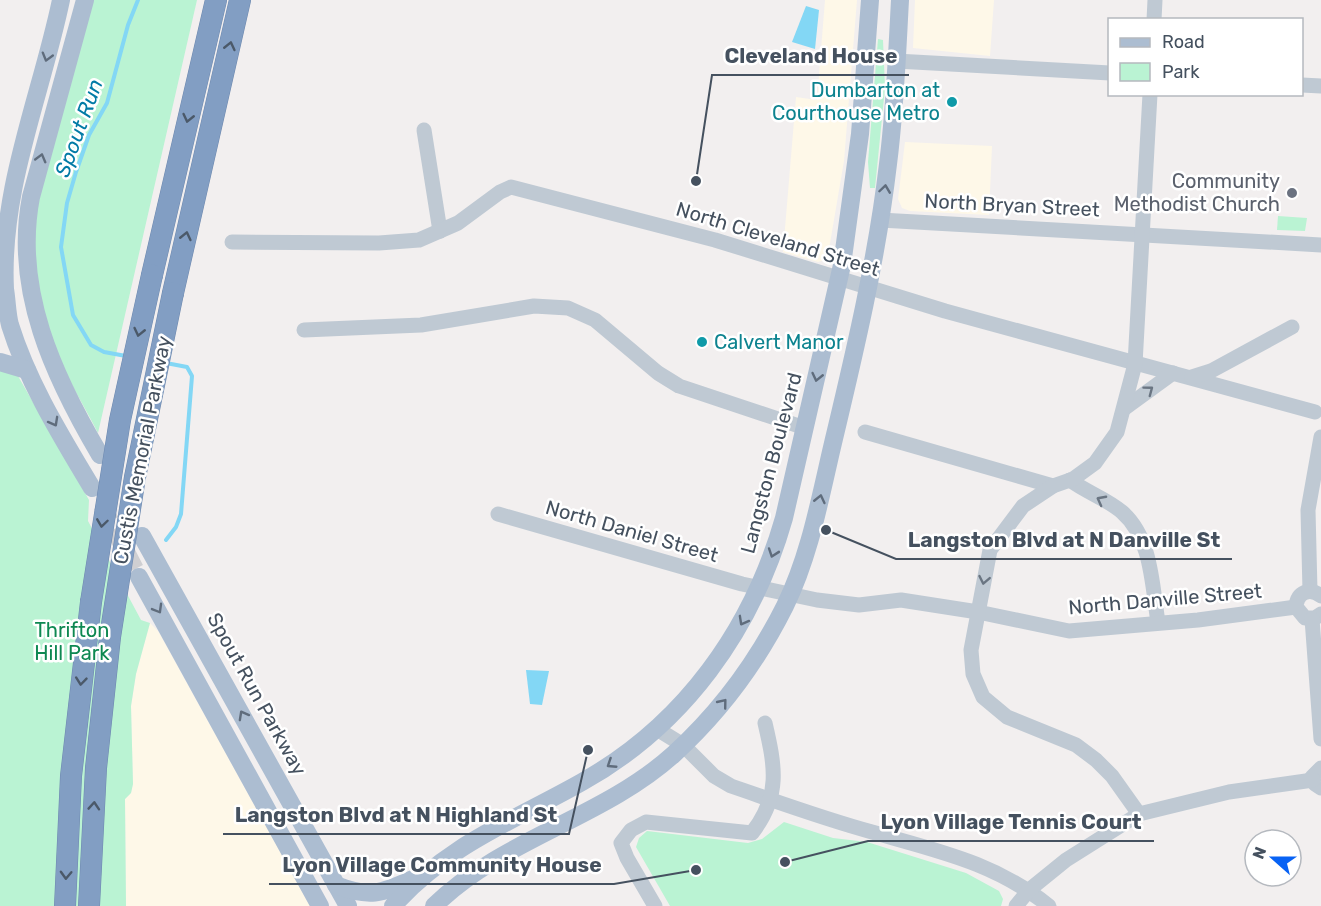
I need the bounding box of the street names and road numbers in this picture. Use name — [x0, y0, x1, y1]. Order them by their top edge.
street label: North Bryan Street — [924, 188, 1100, 222]
street label: North Cleveland Street — [673, 197, 883, 281]
street label: Custis Memorial Parkway — [108, 334, 176, 566]
street label: Langston Boulevard — [735, 370, 807, 556]
street label: North Daniel Street — [543, 495, 721, 567]
street label: North Danville Street — [1067, 579, 1263, 619]
street label: Spout Run Parkway — [202, 609, 312, 779]

